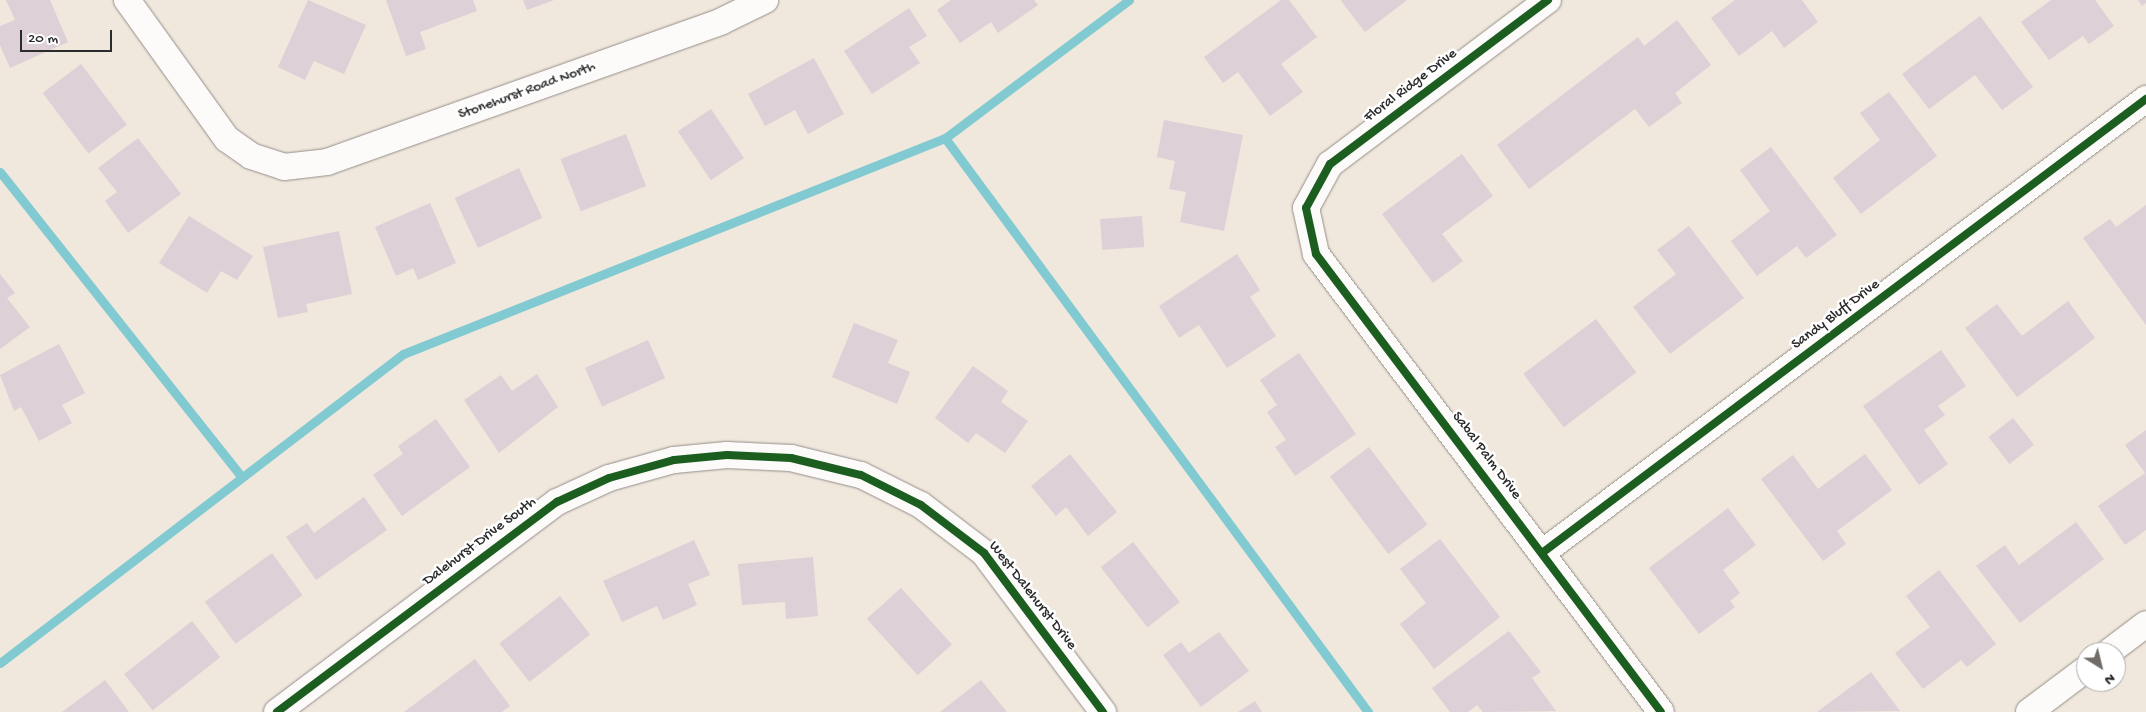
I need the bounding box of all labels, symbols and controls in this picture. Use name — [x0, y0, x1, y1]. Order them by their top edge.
scale bar — [22, 20, 115, 52]
text: 20 m — [28, 30, 58, 48]
street label: Floral Ridge Drive — [1361, 45, 1461, 127]
street label: Stonehurst Road North — [456, 58, 598, 124]
street label: Sandy Bluff Drive — [1788, 276, 1884, 354]
street label: Sabal Palm Drive — [1447, 409, 1525, 503]
street label: Dalehurst Drive South — [420, 494, 540, 590]
street label: West Dalehurst Drive — [984, 538, 1080, 654]
north arrow — [2076, 642, 2126, 692]
text: N — [2101, 669, 2118, 688]

